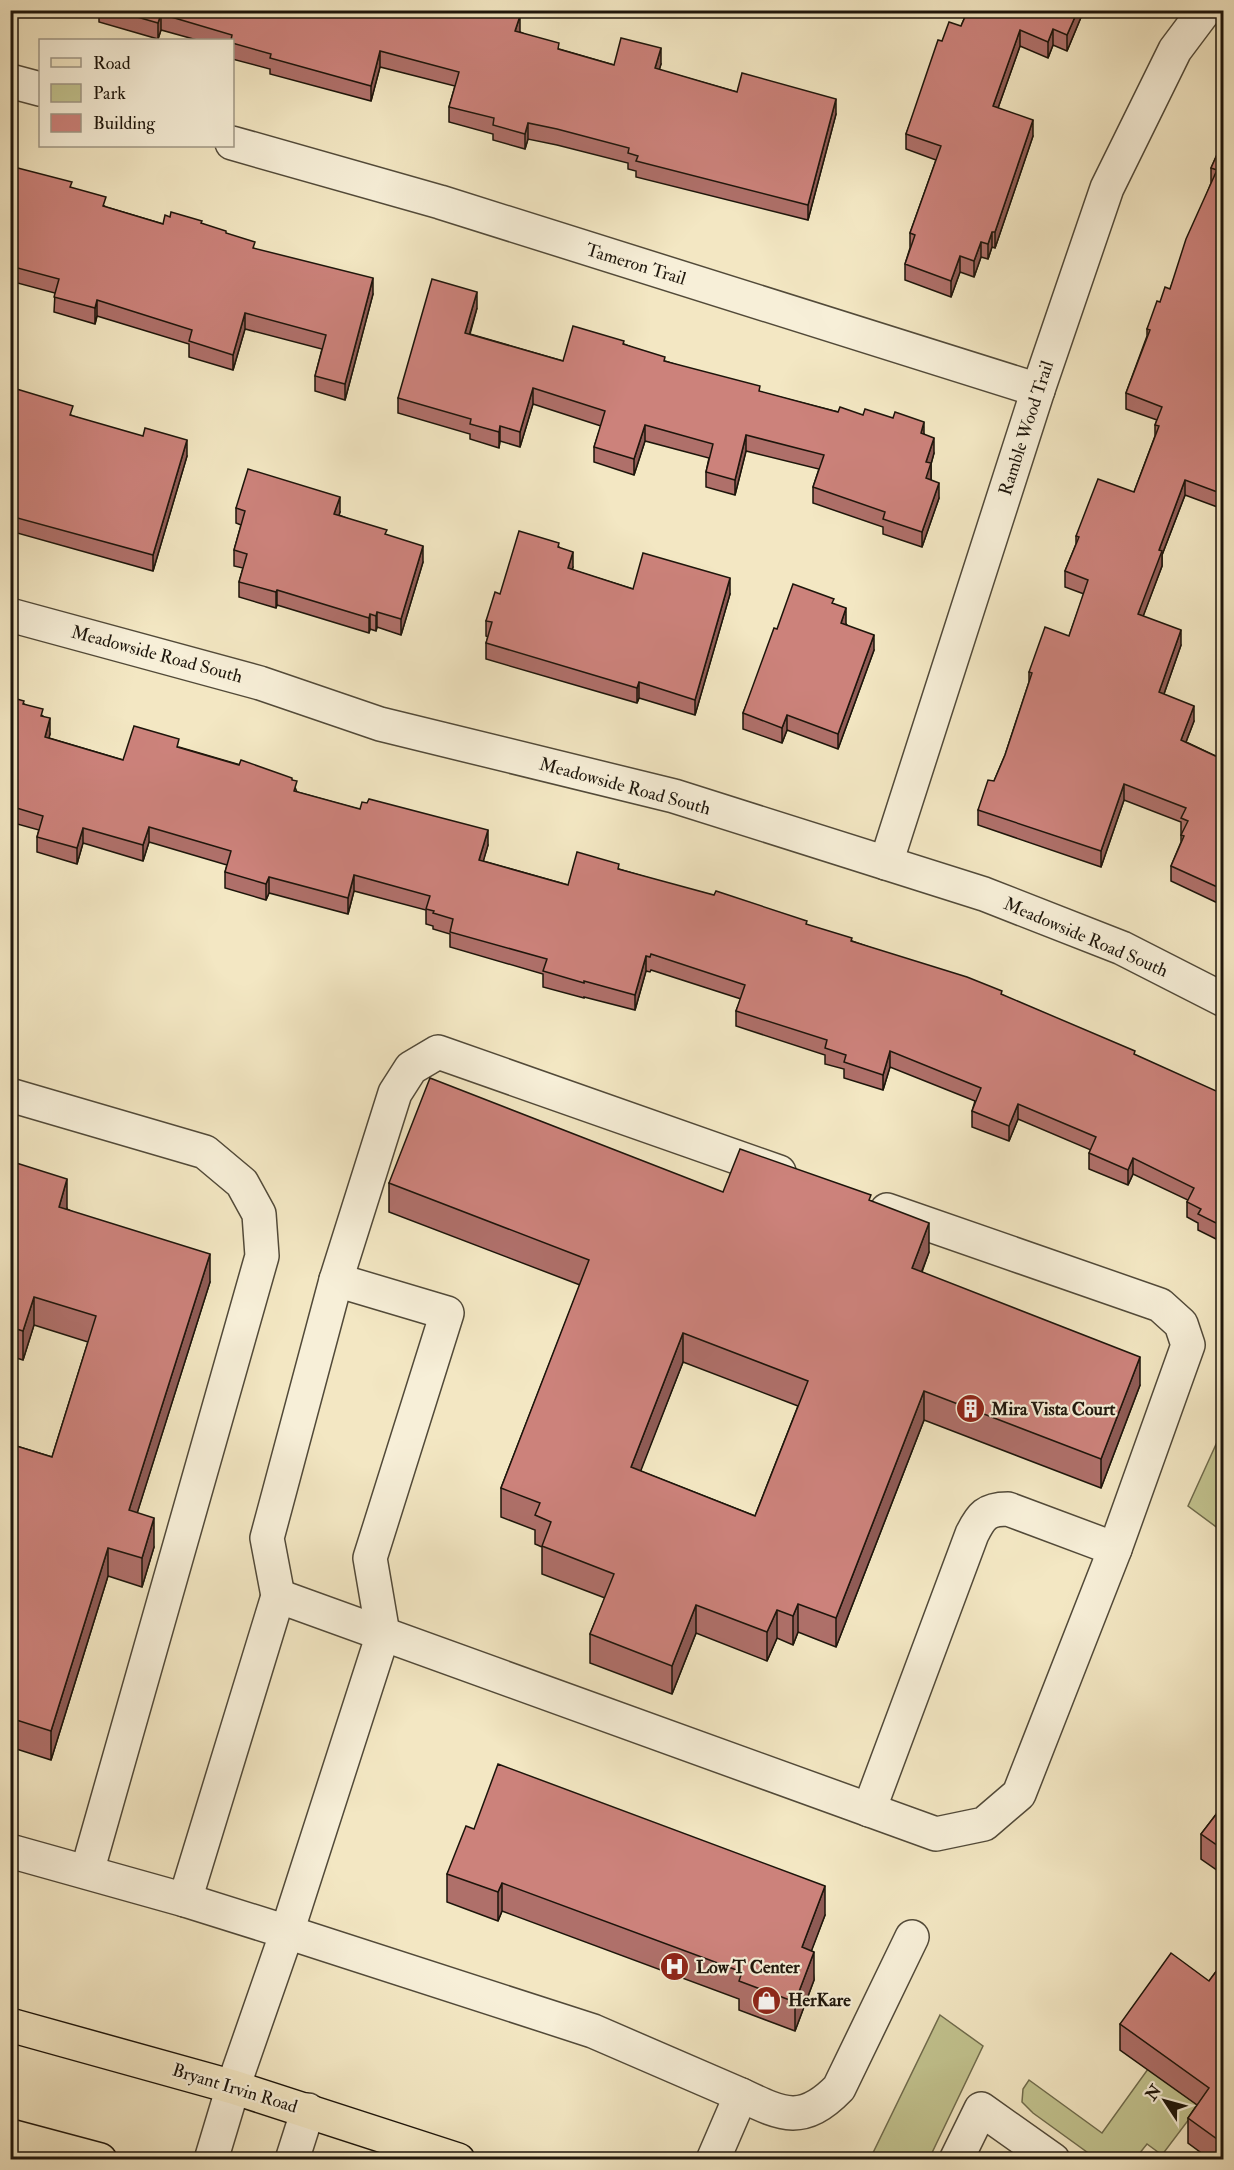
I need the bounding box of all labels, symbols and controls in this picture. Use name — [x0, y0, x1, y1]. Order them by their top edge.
legend — [39, 39, 234, 147]
text: Road — [93, 52, 131, 75]
text: Park — [93, 82, 126, 105]
text: Building — [93, 112, 156, 135]
street label: Tameron Trail — [583, 238, 689, 291]
street label: Ramble Wood Trail — [994, 357, 1059, 498]
street label: Meadowside Road South — [69, 621, 245, 689]
street label: Meadowside Road South — [537, 753, 713, 821]
street label: Meadowside Road South — [1000, 892, 1172, 983]
building icon: Mira Vista Court — [954, 1393, 986, 1425]
place label: Mira Vista Court — [990, 1398, 1116, 1421]
hospital icon: Low T Center — [659, 1951, 691, 1983]
place label: Low T Center — [696, 1956, 800, 1979]
shop icon: HerKare — [751, 1984, 783, 2016]
place label: HerKare — [788, 1989, 851, 2012]
street label: Bryant Irvin Road — [169, 2058, 300, 2119]
north arrow — [1135, 2071, 1195, 2131]
text: N — [1141, 2081, 1166, 2105]

